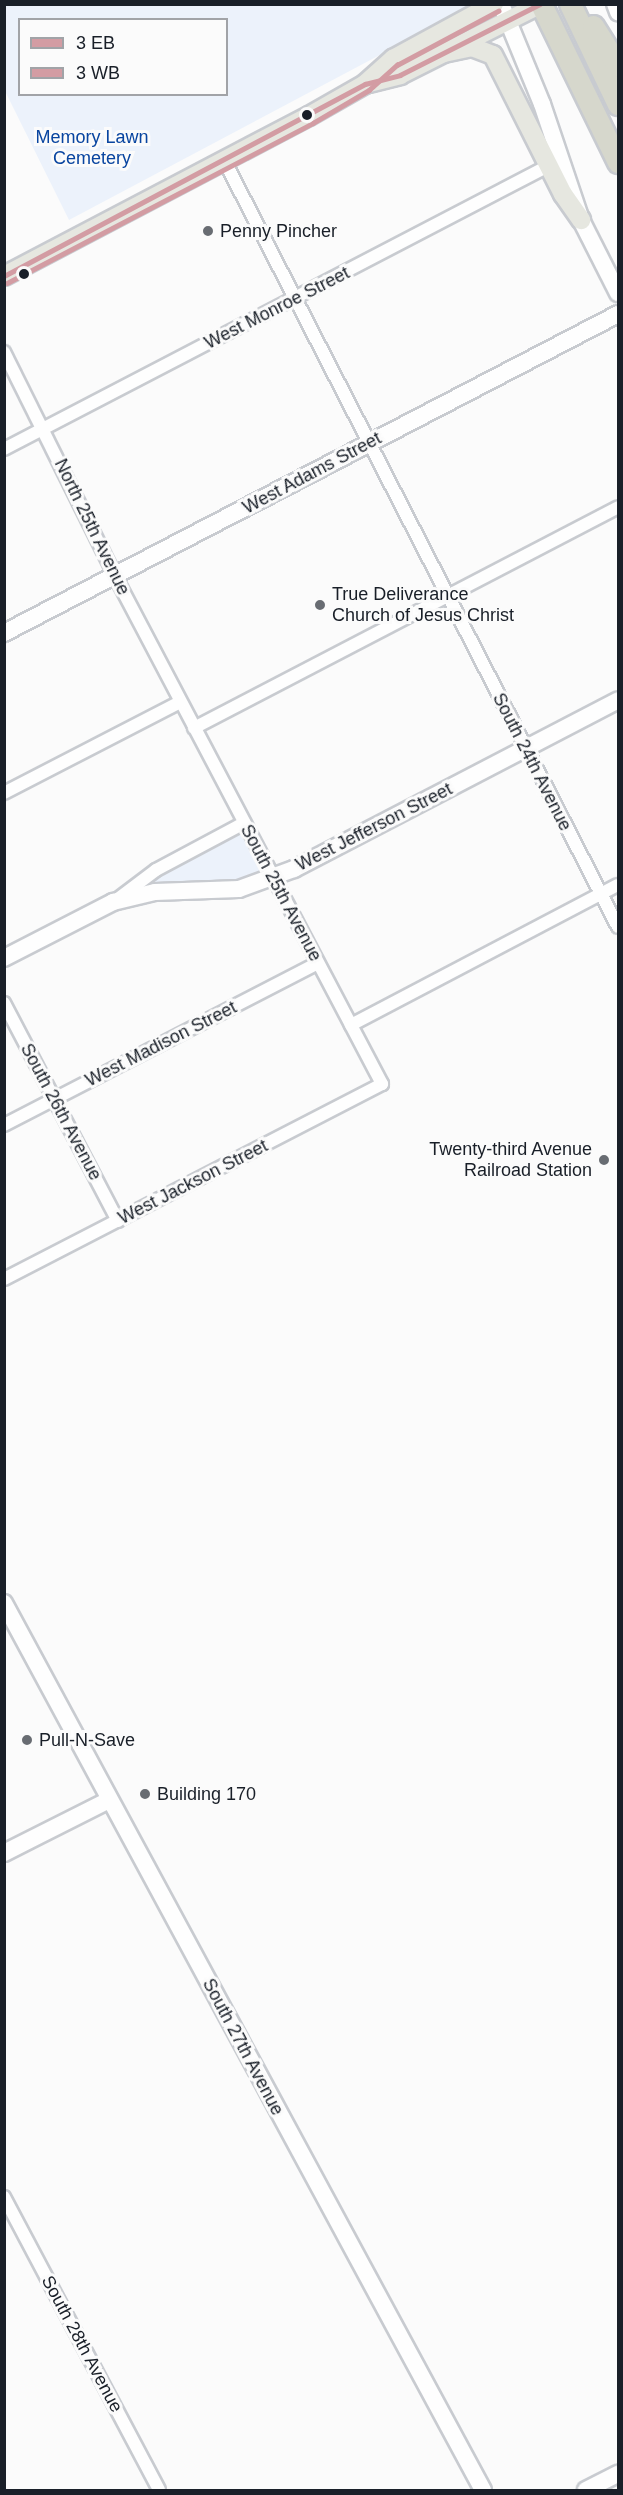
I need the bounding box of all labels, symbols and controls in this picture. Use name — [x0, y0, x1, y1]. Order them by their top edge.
legend — [18, 18, 228, 96]
text: 3 EB — [76, 33, 115, 53]
text: 3 WB — [76, 63, 120, 83]
unlabelled marker — [301, 109, 313, 121]
park label: Memory Lawn Cemetery — [35, 127, 149, 170]
place label: Penny Pincher — [220, 220, 337, 242]
marker: Penny Pincher — [201, 224, 215, 238]
street label: West Monroe Street — [201, 262, 353, 354]
unlabelled marker — [18, 268, 30, 280]
street label: West Adams Street — [239, 427, 385, 519]
street label: North 25th Avenue — [49, 455, 135, 599]
place label: True Deliverance Church of Jesus Christ — [332, 584, 514, 626]
marker: True Deliverance Church of Jesus Christ — [313, 598, 327, 612]
street label: South 24th Avenue — [488, 689, 576, 835]
street label: West Jefferson Street — [292, 778, 456, 876]
street label: South 25th Avenue — [236, 820, 326, 966]
street label: West Madison Street — [82, 997, 240, 1091]
street label: South 26th Avenue — [16, 1039, 106, 1185]
street label: West Jackson Street — [115, 1135, 271, 1229]
place label: Twenty-third Avenue Railroad Station — [428, 1139, 592, 1182]
marker: Twenty-third Avenue Railroad Station — [597, 1153, 611, 1167]
place label: Pull-N-Save — [39, 1729, 135, 1751]
marker: Pull-N-Save — [20, 1733, 34, 1747]
place label: Building 170 — [157, 1783, 256, 1805]
marker: Building 170 — [138, 1787, 152, 1801]
street label: South 27th Avenue — [198, 1974, 288, 2120]
street label: South 28th Avenue — [37, 2271, 127, 2417]

